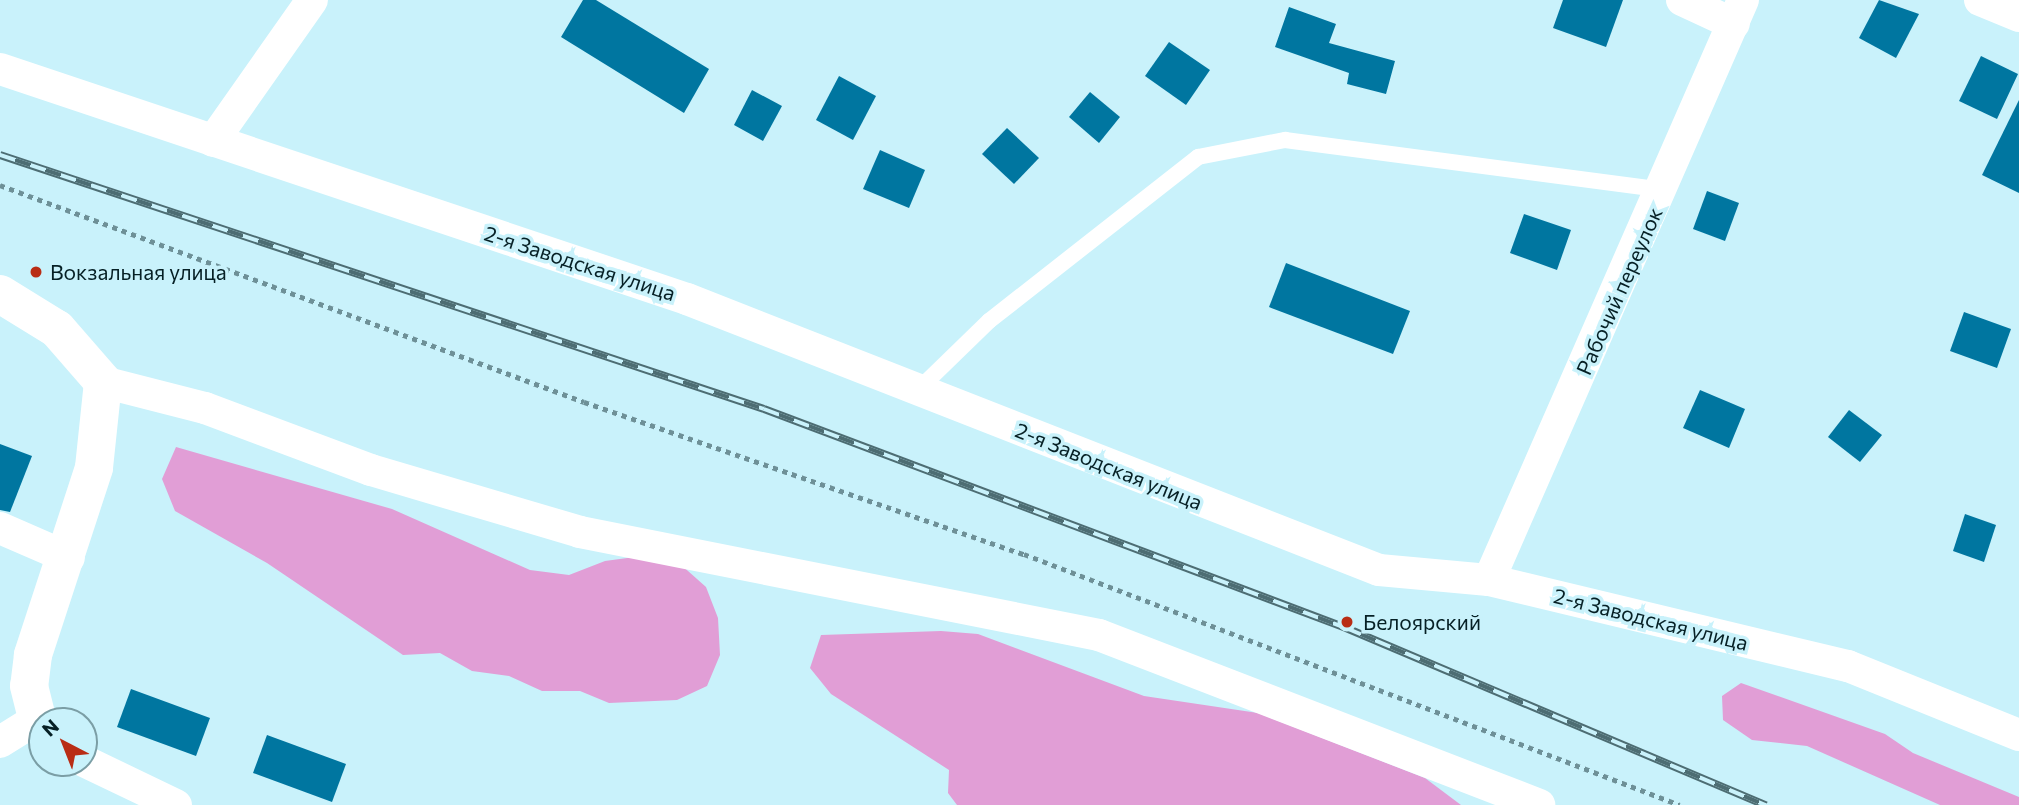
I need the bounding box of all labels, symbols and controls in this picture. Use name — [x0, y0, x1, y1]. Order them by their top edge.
street label: Рабочий переулок — [1571, 203, 1667, 379]
street label: 2-я Заводская улица — [481, 220, 679, 306]
place label: Вокзальная улица — [50, 259, 227, 285]
marker: Вокзальная улица — [28, 264, 44, 280]
street label: 2-я Заводская улица — [1012, 417, 1206, 515]
street label: 2-я Заводская улица — [1551, 583, 1751, 655]
place label: Белоярский — [1363, 609, 1481, 635]
marker: Белоярский — [1337, 612, 1357, 632]
north arrow — [28, 707, 98, 777]
text: N — [37, 714, 63, 741]

